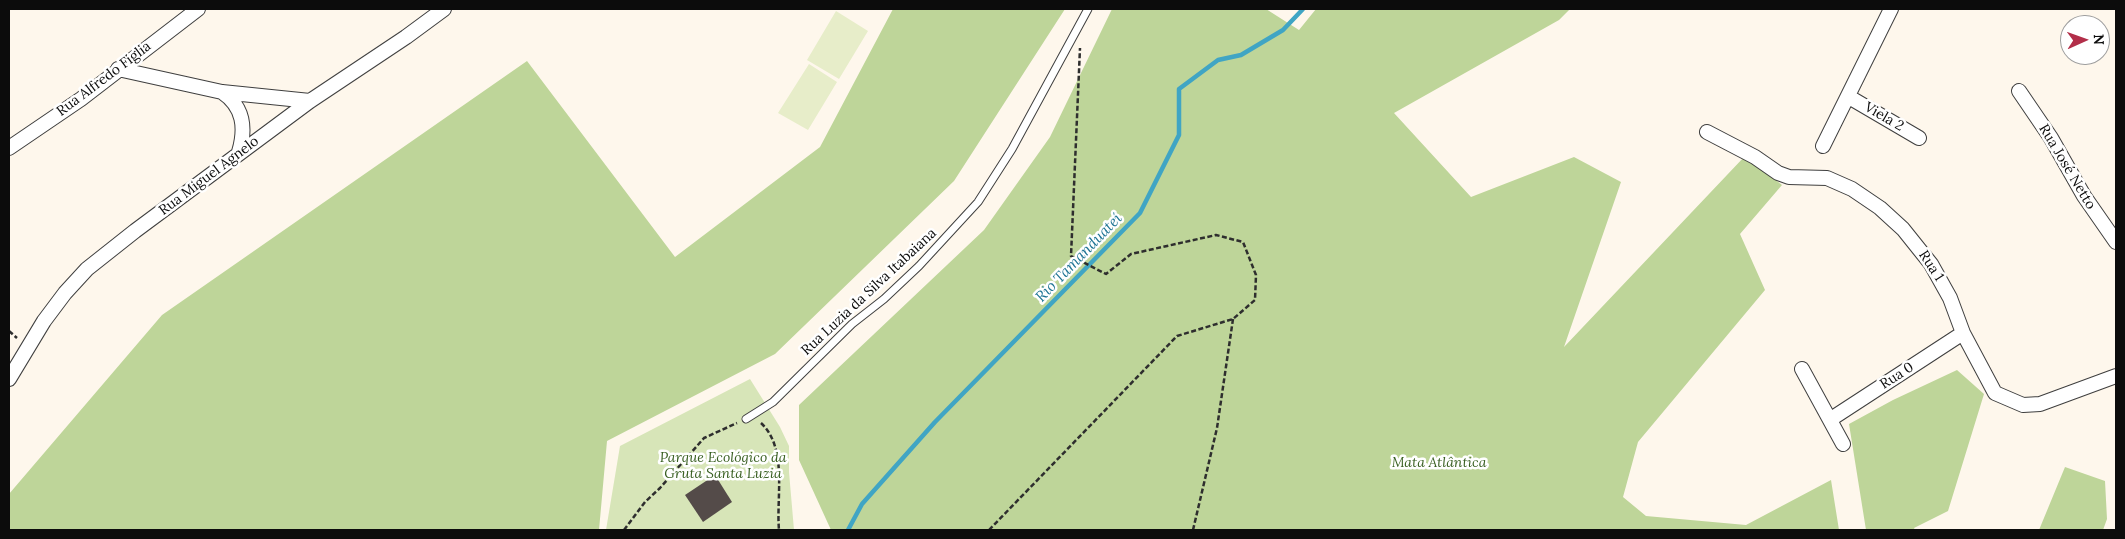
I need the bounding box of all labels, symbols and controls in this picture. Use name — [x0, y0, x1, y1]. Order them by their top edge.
north arrow — [2060, 15, 2110, 65]
text: N — [2090, 34, 2108, 45]
street label: Rua Alfredo Figlia — [54, 38, 154, 120]
street label: Viela 2 — [1861, 99, 1907, 135]
street label: Rua José Netto — [2035, 121, 2099, 213]
street label: Rua Miguel Agnelo — [156, 133, 262, 219]
water label: Rio Tamanduateí — [1032, 210, 1126, 306]
street label: Rua Luzia da Silva Itabaiana — [798, 225, 940, 359]
street label: Rua 1 — [1915, 248, 1947, 284]
street label: Rua 0 — [1877, 359, 1917, 393]
park label: Parque Ecológico da Gruta Santa Luzia — [660, 450, 786, 482]
park label: Mata Atlântica — [1392, 455, 1486, 471]

